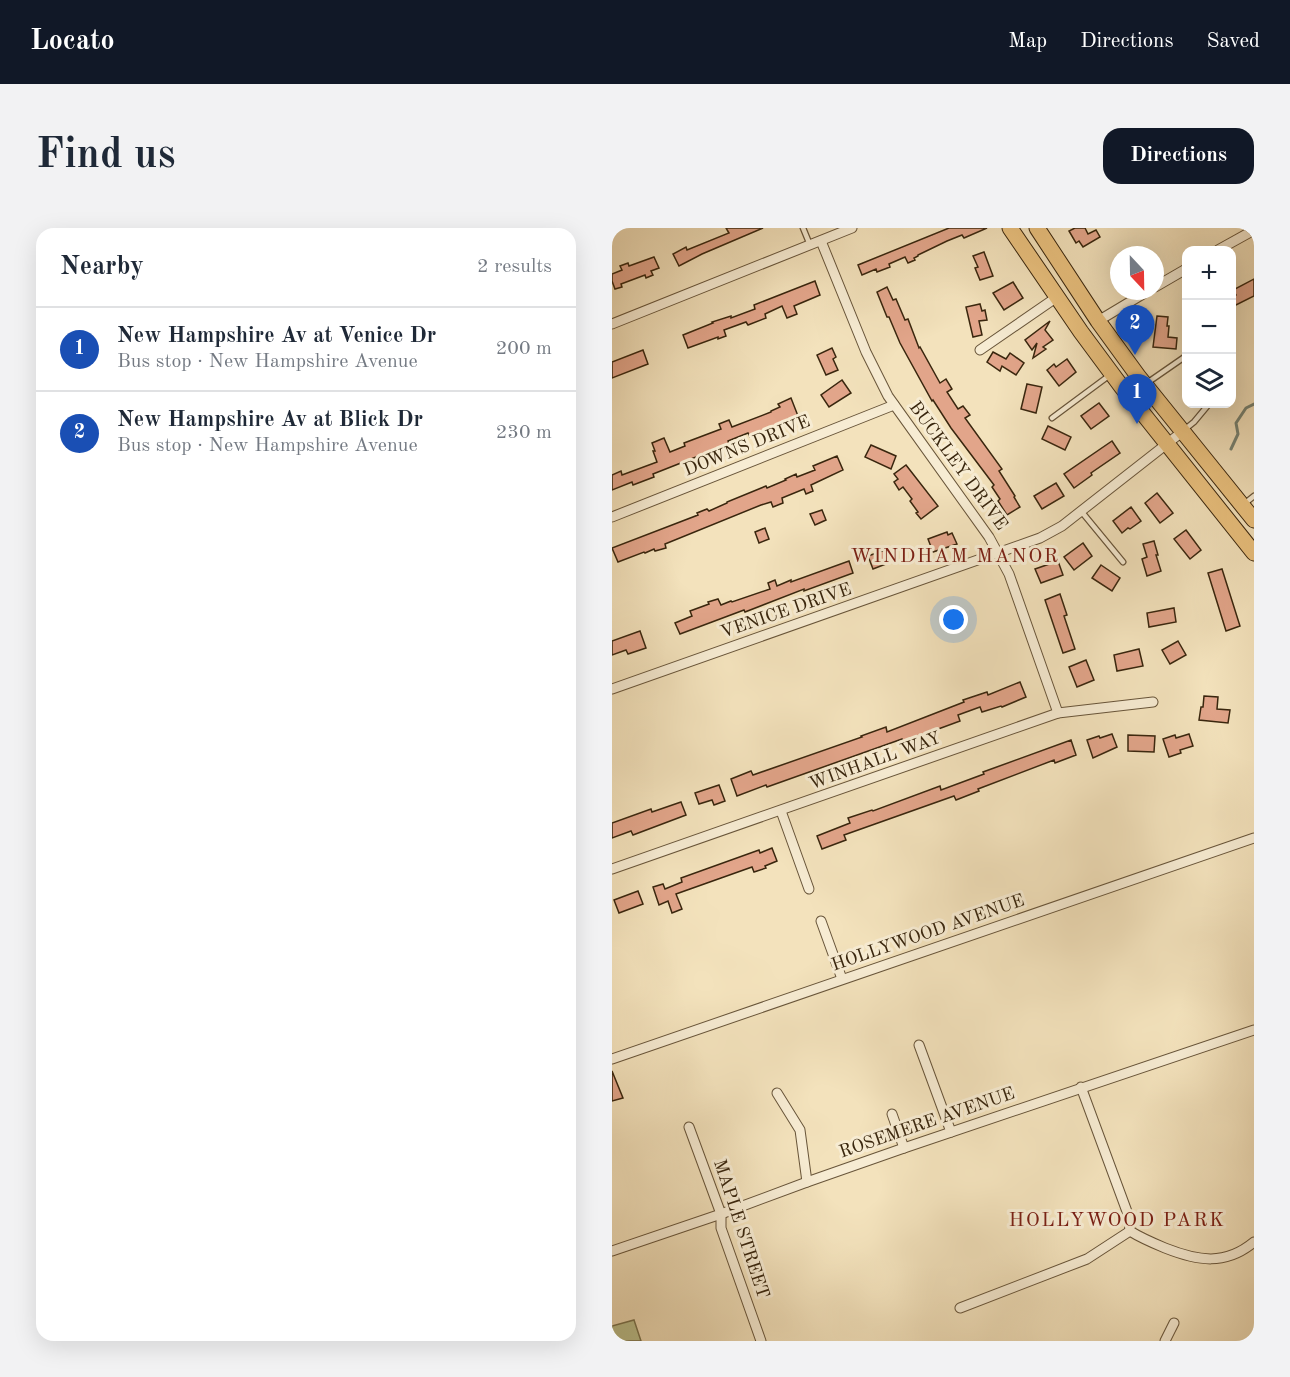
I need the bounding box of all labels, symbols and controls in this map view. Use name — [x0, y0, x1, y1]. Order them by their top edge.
text: Locato — [30, 28, 115, 56]
text: Map — [1008, 31, 1047, 52]
text: Directions — [1080, 31, 1174, 52]
text: Saved — [1207, 31, 1260, 52]
button: Directions — [1103, 128, 1254, 184]
text: Find us — [36, 135, 175, 177]
north arrow — [1110, 246, 1164, 300]
map controls — [1182, 246, 1236, 408]
button: + — [1182, 246, 1236, 300]
text: Nearby — [60, 254, 144, 280]
text: 2 results — [477, 257, 552, 277]
button: − — [1182, 300, 1236, 354]
pin: 2 — [1116, 306, 1154, 355]
text: New Hampshire Av at Venice Dr — [117, 325, 436, 347]
text: 1 — [74, 339, 85, 359]
text: 200 m — [496, 339, 552, 359]
text: Bus stop · New Hampshire Avenue — [117, 352, 418, 372]
button: layers — [1182, 354, 1236, 408]
pin: 1 — [1118, 374, 1156, 424]
street label: BUCKLEY DRIVE — [905, 398, 1011, 534]
text: New Hampshire Av at Blick Dr — [117, 409, 423, 431]
street label: DOWNS DRIVE — [681, 412, 813, 480]
text: 2 — [74, 423, 85, 443]
text: 230 m — [496, 423, 552, 443]
text: Bus stop · New Hampshire Avenue — [117, 436, 418, 456]
district label: WINDHAM MANOR — [851, 547, 1059, 567]
street label: VENICE DRIVE — [718, 580, 854, 642]
your location — [939, 605, 968, 634]
street label: WINHALL WAY — [807, 729, 943, 793]
street label: HOLLYWOOD AVENUE — [829, 891, 1027, 975]
street label: ROSEMERE AVENUE — [837, 1084, 1017, 1162]
street label: MAPLE STREET — [710, 1157, 772, 1301]
district label: HOLLYWOOD PARK — [1008, 1211, 1226, 1231]

